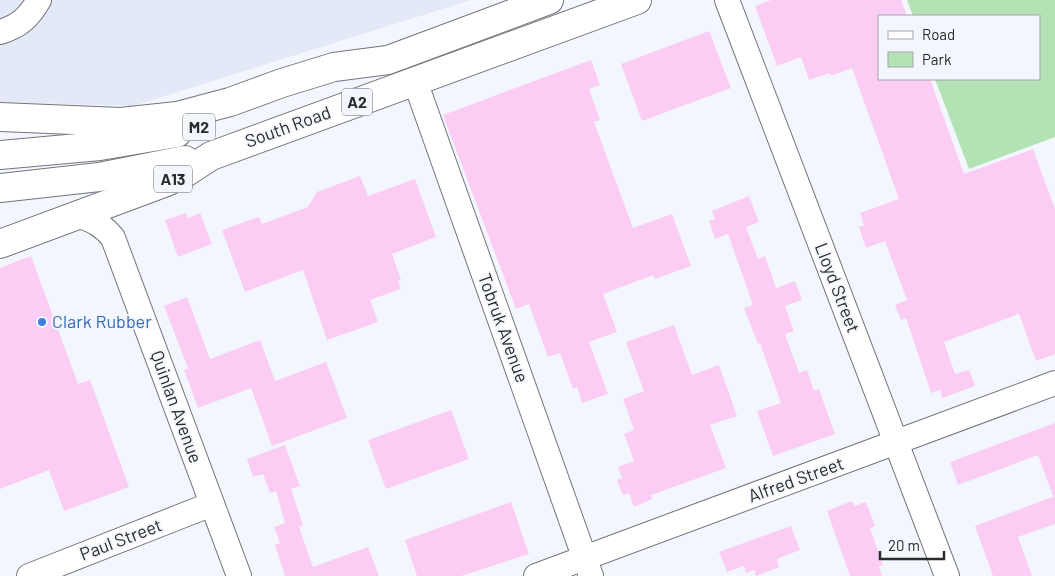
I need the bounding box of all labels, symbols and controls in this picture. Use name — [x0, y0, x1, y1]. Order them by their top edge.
legend — [878, 15, 1040, 80]
text: Road — [922, 25, 955, 43]
text: Park — [922, 50, 952, 68]
road number: A2 — [342, 88, 372, 115]
street label: South Road — [242, 100, 334, 152]
road number: M2 — [183, 114, 215, 140]
road number: A13 — [154, 165, 192, 192]
street label: Lloyd Street — [811, 240, 865, 336]
street label: Tobruk Avenue — [474, 270, 534, 385]
place label: Clark Rubber — [52, 310, 152, 332]
marker: Clark Rubber — [36, 316, 48, 328]
street label: Quinlan Avenue — [146, 347, 207, 466]
street label: Alfred Street — [745, 452, 846, 507]
street label: Paul Street — [76, 513, 165, 565]
scale bar — [880, 528, 944, 560]
text: 20 m — [888, 536, 920, 554]

